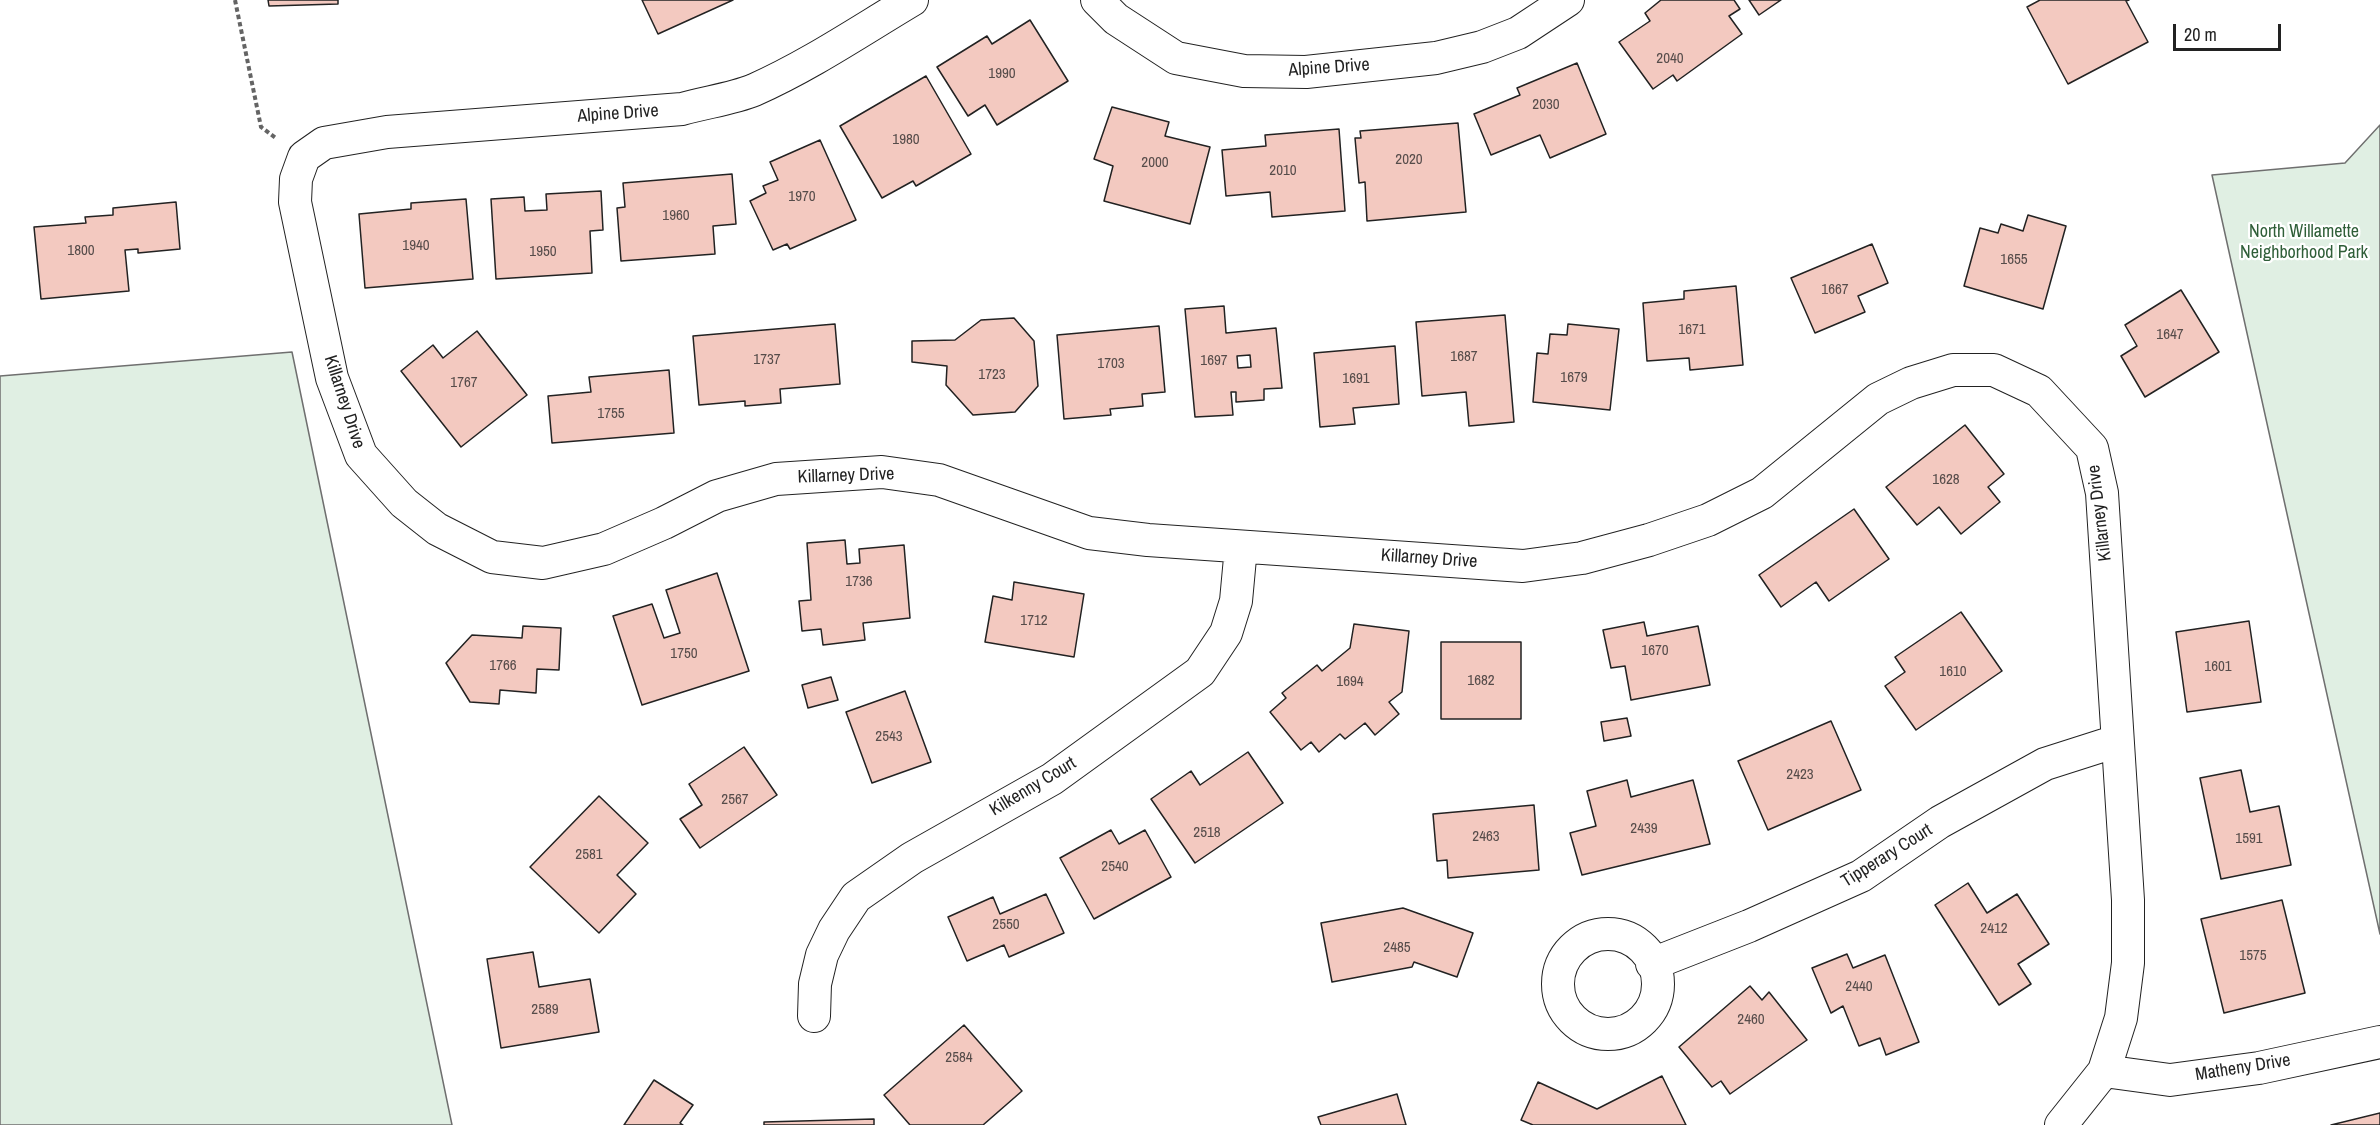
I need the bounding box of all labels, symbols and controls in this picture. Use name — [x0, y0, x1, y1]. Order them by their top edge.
scale bar — [2176, 12, 2284, 50]
text: 20 m — [2184, 22, 2217, 47]
house number: 2040 — [1656, 50, 1684, 68]
street label: Alpine Drive — [1288, 54, 1370, 82]
house number: 1990 — [988, 65, 1016, 83]
house number: 2030 — [1532, 96, 1560, 114]
street label: Alpine Drive — [577, 100, 659, 128]
house number: 1980 — [892, 131, 920, 149]
house number: 2020 — [1395, 151, 1423, 169]
house number: 2000 — [1141, 154, 1169, 172]
house number: 2010 — [1269, 162, 1297, 180]
house number: 1970 — [788, 188, 816, 206]
house number: 1960 — [662, 207, 690, 225]
park label: North Willamette Neighborhood Park — [2240, 221, 2368, 264]
house number: 1940 — [402, 237, 430, 255]
house number: 1800 — [67, 242, 95, 260]
house number: 1950 — [529, 243, 557, 261]
house number: 1655 — [2000, 251, 2028, 269]
house number: 1667 — [1821, 281, 1849, 299]
house number: 1671 — [1678, 321, 1706, 339]
house number: 1647 — [2156, 326, 2184, 344]
house number: 1687 — [1450, 348, 1478, 366]
house number: 1737 — [753, 351, 781, 369]
house number: 1697 — [1200, 352, 1228, 370]
street label: Killarney Drive — [319, 353, 369, 451]
house number: 1703 — [1097, 355, 1125, 373]
house number: 1723 — [978, 366, 1006, 384]
house number: 1679 — [1560, 369, 1588, 387]
house number: 1691 — [1342, 370, 1370, 388]
house number: 1767 — [450, 374, 478, 392]
house number: 1755 — [597, 405, 625, 423]
street label: Killarney Drive — [797, 464, 895, 488]
street label: Killarney Drive — [2083, 464, 2117, 562]
house number: 1628 — [1932, 471, 1960, 489]
street label: Killarney Drive — [1380, 545, 1478, 573]
house number: 1736 — [845, 573, 873, 591]
house number: 1712 — [1020, 612, 1048, 630]
house number: 1670 — [1641, 642, 1669, 660]
house number: 1750 — [670, 645, 698, 663]
house number: 1766 — [489, 657, 517, 675]
house number: 1601 — [2204, 658, 2232, 676]
house number: 1610 — [1939, 663, 1967, 681]
house number: 1682 — [1467, 672, 1495, 690]
house number: 1694 — [1336, 673, 1364, 691]
house number: 2543 — [875, 728, 903, 746]
street label: Kilkenny Court — [986, 753, 1080, 821]
house number: 2423 — [1786, 766, 1814, 784]
house number: 2567 — [721, 791, 749, 809]
house number: 2439 — [1630, 820, 1658, 838]
street label: Tipperary Court — [1838, 820, 1936, 892]
house number: 2518 — [1193, 824, 1221, 842]
house number: 2463 — [1472, 828, 1500, 846]
house number: 1591 — [2235, 830, 2263, 848]
house number: 2581 — [575, 846, 603, 864]
house number: 2540 — [1101, 858, 1129, 876]
house number: 2550 — [992, 916, 1020, 934]
house number: 2412 — [1980, 920, 2008, 938]
house number: 2485 — [1383, 939, 1411, 957]
house number: 1575 — [2239, 947, 2267, 965]
house number: 2440 — [1845, 978, 1873, 996]
house number: 2589 — [531, 1001, 559, 1019]
house number: 2460 — [1737, 1011, 1765, 1029]
house number: 2584 — [945, 1049, 973, 1067]
street label: Matheny Drive — [2194, 1050, 2292, 1086]

